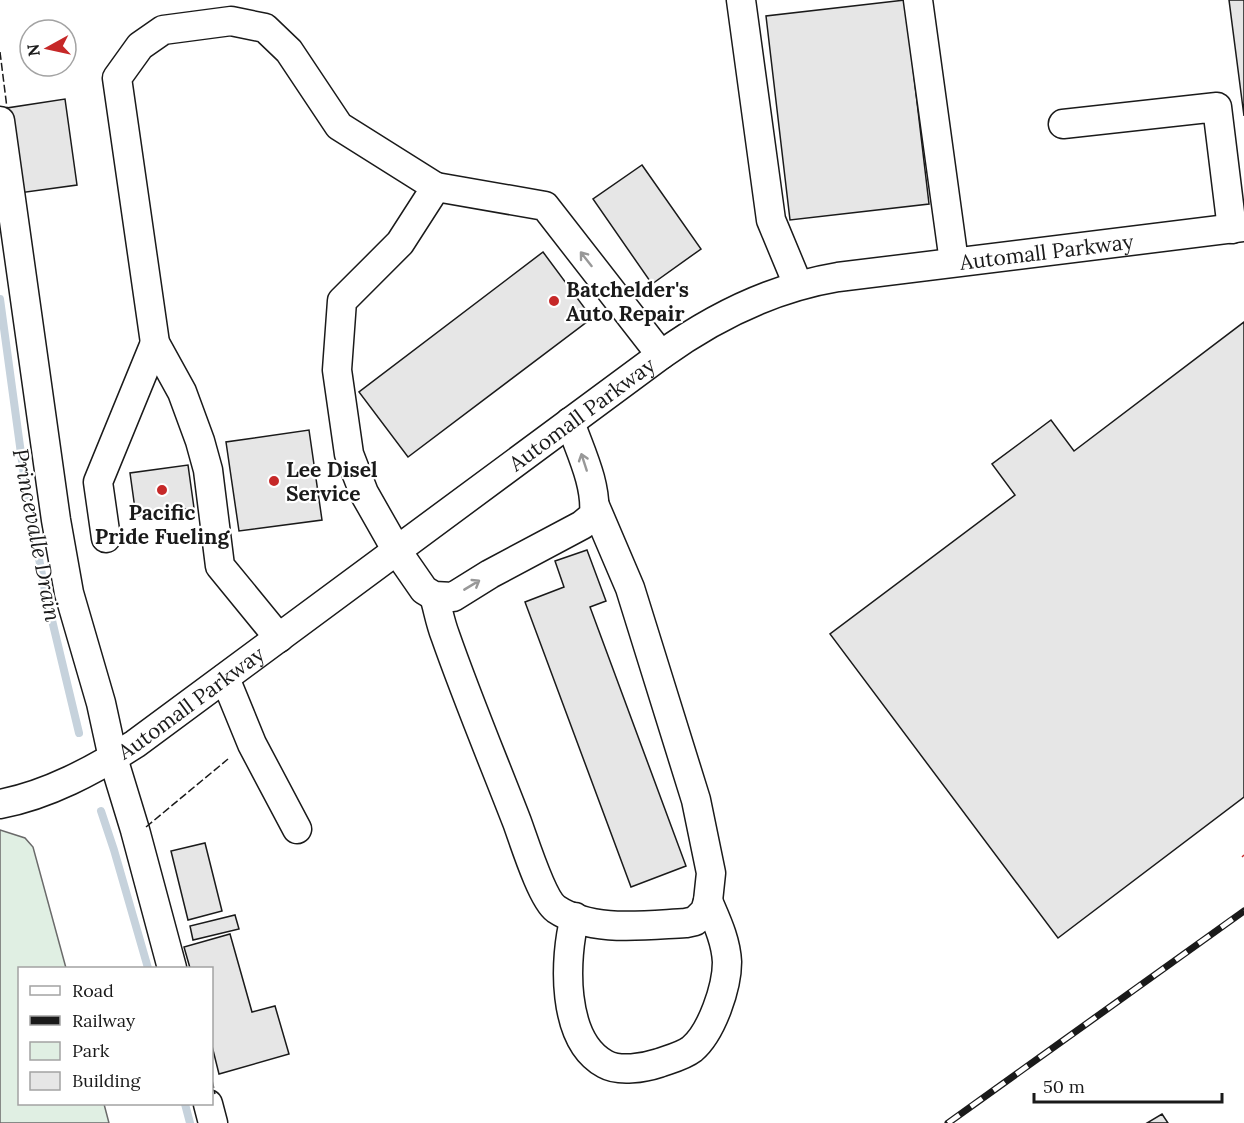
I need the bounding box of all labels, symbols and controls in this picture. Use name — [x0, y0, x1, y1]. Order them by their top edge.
north arrow — [18, 18, 78, 78]
text: N — [22, 43, 44, 58]
street label: Automall Parkway — [957, 227, 1135, 276]
one-way arrow — [580, 251, 593, 267]
place label: Batchelder's Auto Repair — [566, 276, 689, 327]
marker: Batchelder's Auto Repair — [547, 294, 561, 308]
street label: Automall Parkway — [502, 351, 660, 477]
water label: Princevalle Drain — [6, 446, 68, 624]
one-way arrow — [577, 453, 588, 472]
place label: Lee Disel Service — [286, 456, 378, 507]
marker: Lee Disel Service — [267, 474, 281, 488]
marker: Pacific Pride Fueling — [155, 483, 169, 497]
place label: Pacific Pride Fueling — [95, 499, 230, 550]
one-way arrow — [463, 578, 480, 590]
street label: Automall Parkway — [112, 640, 269, 765]
legend — [18, 967, 213, 1105]
text: Road — [72, 979, 114, 1002]
text: Railway — [72, 1009, 136, 1032]
text: Park — [72, 1039, 110, 1062]
scale bar — [1034, 1066, 1222, 1104]
text: Building — [72, 1069, 142, 1092]
text: 50 m — [1043, 1075, 1085, 1098]

